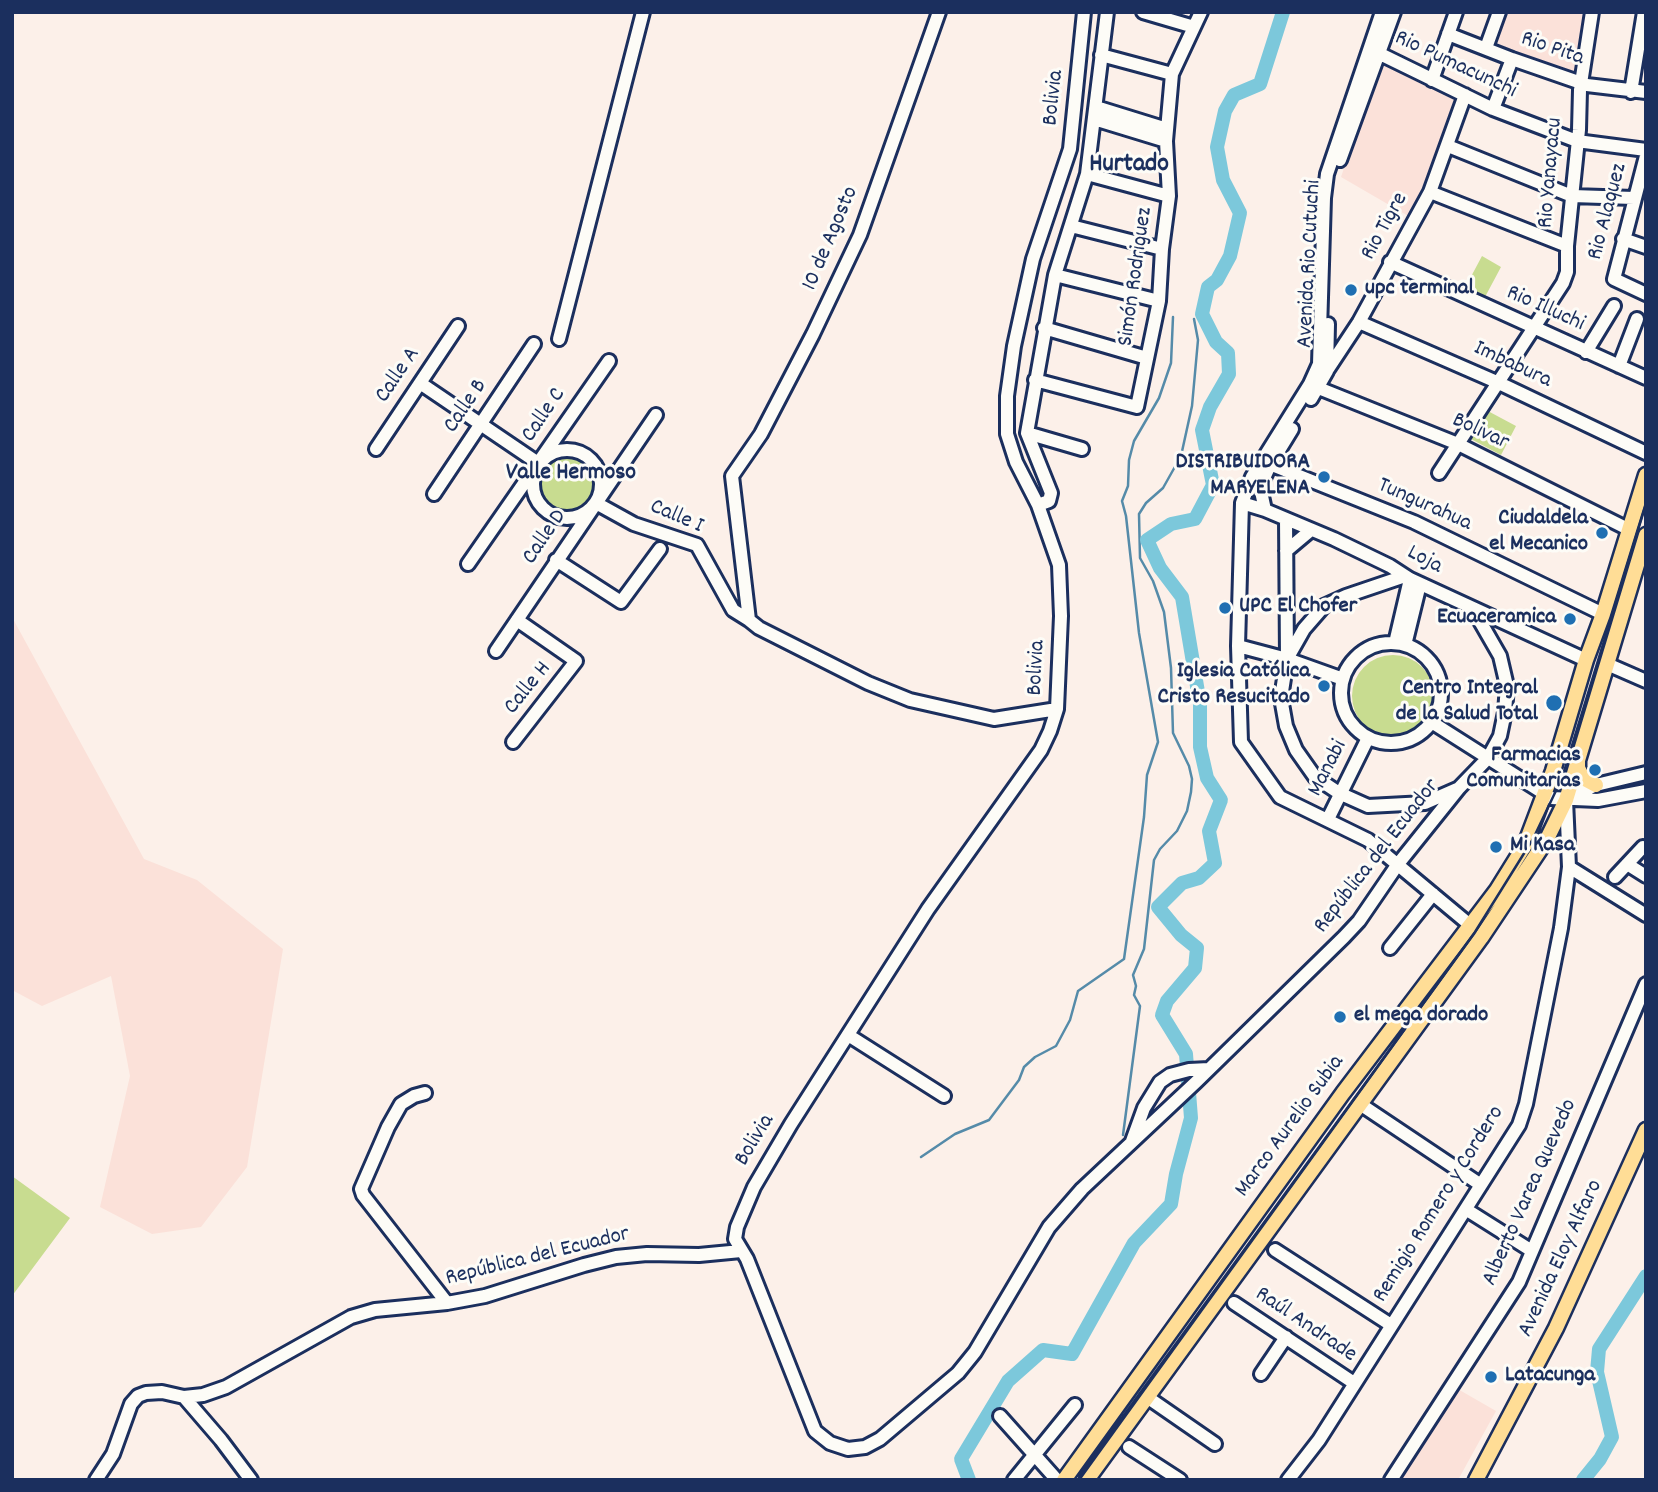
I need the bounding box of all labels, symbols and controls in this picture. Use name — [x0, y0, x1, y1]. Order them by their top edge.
street label: Rio Pumacunchi — [1390, 26, 1520, 106]
street label: Rio Pita — [1517, 26, 1587, 74]
street label: Bolivia — [1038, 69, 1072, 127]
street label: Rio Yanayacu — [1533, 117, 1571, 229]
district label: Hurtado — [1089, 150, 1169, 182]
street label: Rio Alaquez — [1583, 161, 1635, 263]
street label: Avenida Rio Cutuchi — [1293, 179, 1329, 349]
street label: 10 de Agosto — [798, 183, 866, 295]
street label: Rio Tigre — [1356, 188, 1416, 266]
street label: Simón Rodriguez — [1114, 206, 1160, 348]
place label: upc terminal — [1365, 276, 1474, 304]
street label: Rio Illuchi — [1502, 281, 1588, 339]
marker: upc terminal — [1343, 282, 1359, 298]
street label: Imbabura — [1469, 336, 1555, 396]
street label: Calle A — [370, 343, 428, 409]
street label: Calle B — [439, 375, 495, 439]
street label: Calle C — [517, 383, 573, 449]
street label: Bolivar — [1447, 408, 1513, 458]
place label: DISTRIBUIDORA MARYELENA — [1175, 450, 1310, 504]
district label: Valle Hermoso — [506, 461, 636, 489]
marker: DISTRIBUIDORA MARYELENA — [1316, 469, 1332, 485]
street label: Tungurahua — [1373, 473, 1475, 539]
street label: Calle I — [645, 494, 707, 542]
street label: Calle D — [518, 505, 574, 571]
place label: Ciudaldela el Mecanico — [1489, 506, 1588, 560]
marker: Ciudaldela el Mecanico — [1594, 525, 1610, 541]
street label: Loja — [1401, 540, 1447, 582]
place label: UPC El Chofer — [1239, 594, 1357, 622]
marker: UPC El Chofer — [1217, 600, 1233, 616]
place label: Ecuaceramica — [1437, 605, 1556, 633]
marker: Ecuaceramica — [1562, 611, 1578, 627]
street label: Bolivia — [1023, 640, 1053, 696]
street label: Calle H — [499, 657, 559, 721]
place label: Iglesia Católica Cristo Resucitado — [1158, 659, 1310, 713]
place label: Centro Integral de la Salud Total — [1396, 676, 1538, 730]
marker: Iglesia Católica Cristo Resucitado — [1316, 678, 1332, 694]
marker: Centro Integral de la Salud Total — [1544, 693, 1564, 713]
street label: Manabi — [1303, 736, 1355, 802]
place label: Farmacias Comunitarias — [1466, 743, 1581, 797]
marker: Farmacias Comunitarias — [1587, 762, 1603, 778]
street label: República del Ecuador — [1309, 774, 1447, 940]
place label: Mi Kasa — [1510, 833, 1575, 861]
marker: Mi Kasa — [1488, 839, 1504, 855]
place label: el mega dorado — [1354, 1003, 1488, 1031]
marker: el mega dorado — [1332, 1009, 1348, 1025]
street label: Marco Aurelio Subia — [1230, 1051, 1352, 1203]
street label: Alberto Varea Quevedo — [1477, 1095, 1585, 1291]
street label: Remigio Romero y Cordero — [1368, 1101, 1512, 1309]
street label: Bolivia — [730, 1110, 782, 1172]
street label: Avenida Eloy Alfaro — [1513, 1176, 1611, 1342]
street label: República del Ecuador — [443, 1222, 633, 1294]
street label: Raúl Andrade — [1249, 1282, 1361, 1370]
place label: Latacunga — [1505, 1363, 1595, 1391]
marker: Latacunga — [1483, 1369, 1499, 1385]

